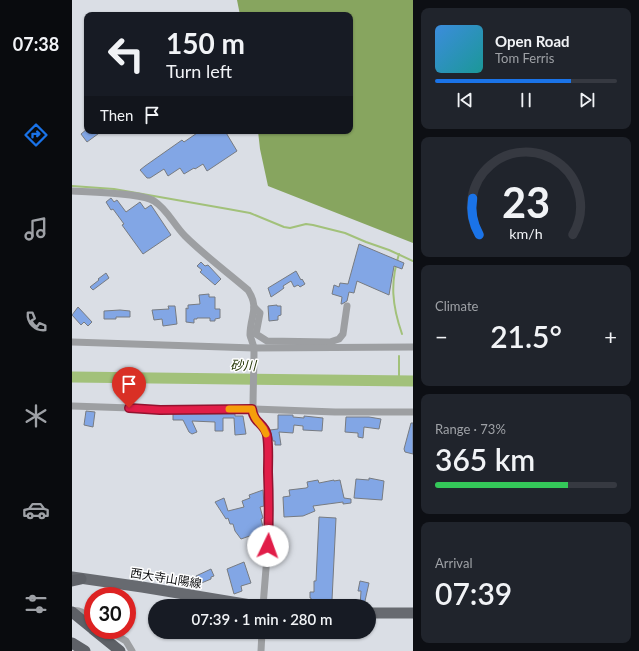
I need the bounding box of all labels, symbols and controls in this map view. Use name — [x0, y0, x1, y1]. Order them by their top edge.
text: 150 m — [166, 26, 245, 60]
icon: left — [100, 28, 152, 80]
text: Open Road — [495, 32, 570, 50]
text: 07:38 — [13, 33, 59, 55]
text: Tom Ferris — [495, 50, 554, 66]
text: Turn left — [166, 60, 232, 82]
icon: previous — [454, 89, 476, 111]
icon: pause — [515, 89, 537, 111]
icon: next — [576, 89, 598, 111]
icon: arrive — [141, 104, 163, 126]
text: Then — [100, 106, 133, 124]
icon: directions — [22, 121, 50, 149]
text: 23 — [502, 177, 550, 227]
icon: music — [22, 215, 50, 243]
text: km/h — [509, 224, 543, 241]
text: Climate — [435, 298, 478, 314]
icon: phone — [22, 308, 50, 336]
text: 21.5° — [490, 318, 562, 354]
text: − — [435, 323, 448, 350]
text: + — [604, 323, 617, 350]
water label: 砂川 — [230, 357, 258, 373]
pin — [112, 367, 146, 408]
icon: arrive — [118, 373, 140, 395]
icon: climate — [22, 402, 50, 430]
text: Range · 73% — [435, 421, 506, 437]
text: 365 km — [435, 441, 535, 477]
icon: car — [22, 496, 50, 524]
position arrow — [247, 525, 289, 567]
text: Arrival — [435, 555, 472, 571]
street label: 西大寺山陽線 — [129, 565, 203, 591]
text: 07:39 — [435, 575, 512, 611]
speed limit sign: 30 — [84, 587, 136, 639]
icon: filters — [22, 590, 50, 618]
text: 07:39 · 1 min · 280 m — [192, 610, 332, 628]

